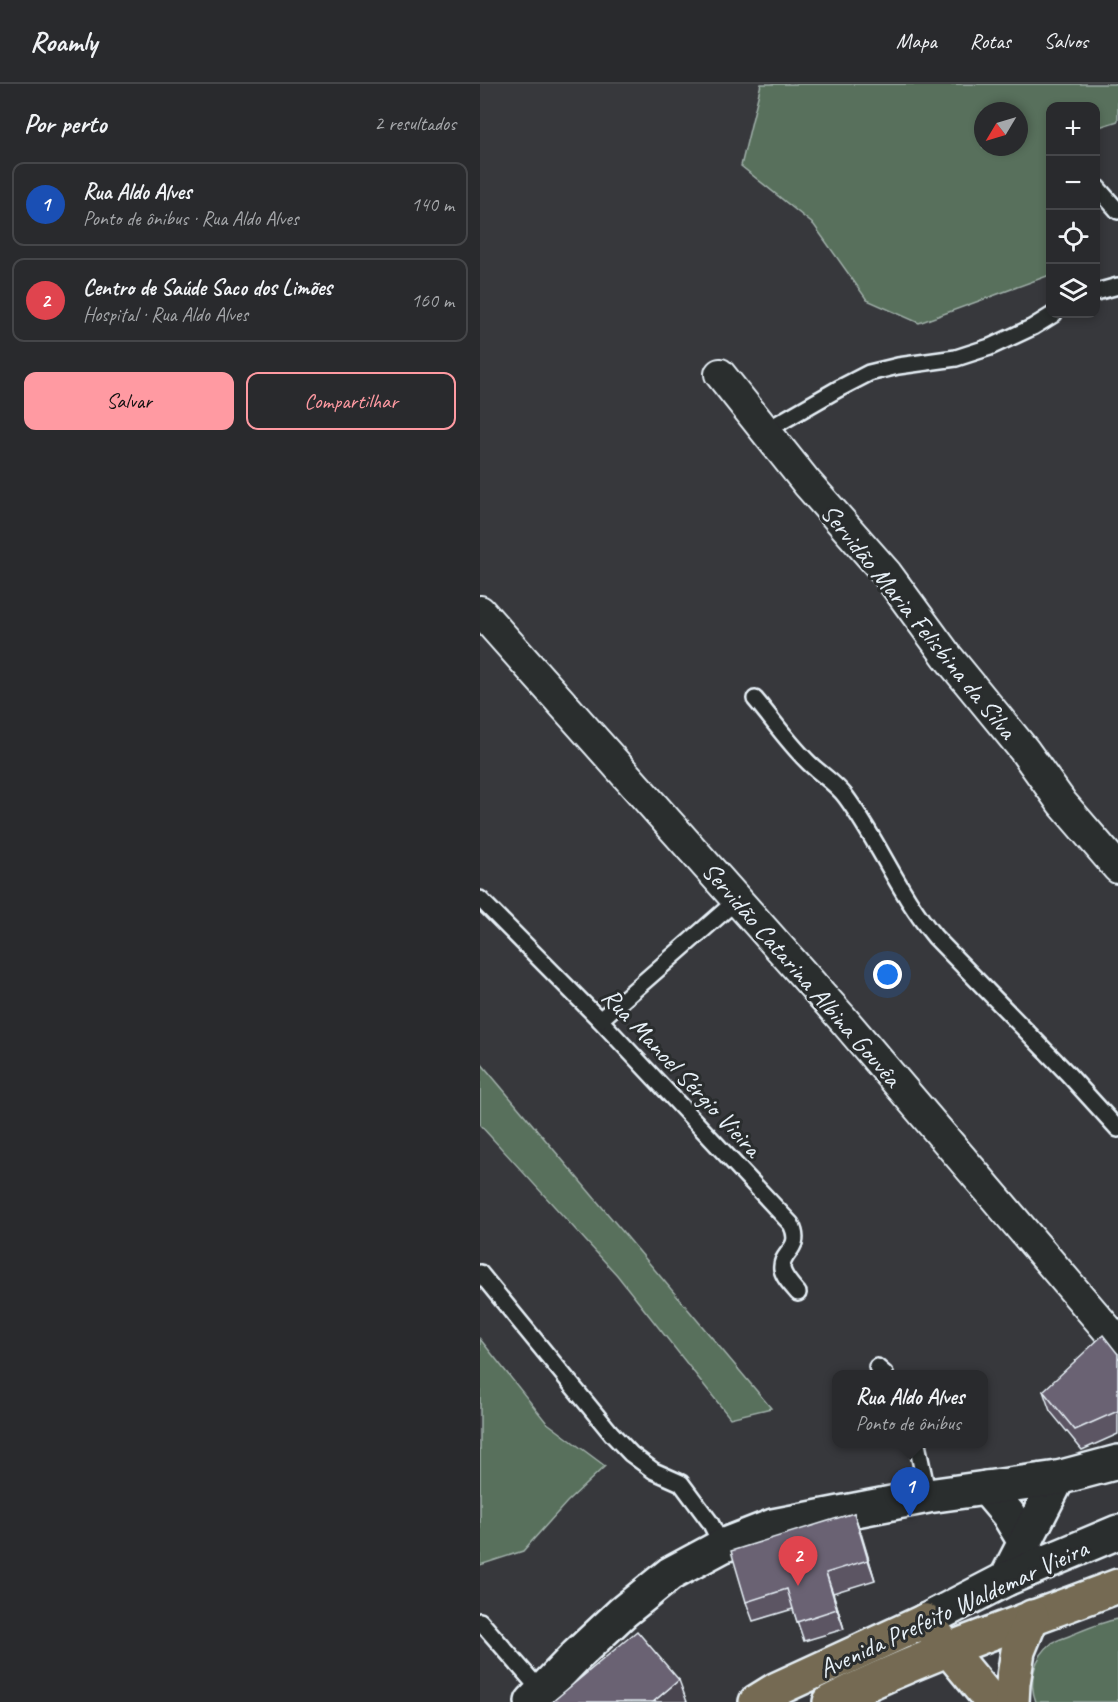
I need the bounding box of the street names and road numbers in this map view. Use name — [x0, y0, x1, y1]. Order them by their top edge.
street label: Servidão Maria Felisbina da Silva — [814, 497, 1025, 747]
street label: Servidão Catarina Albina Gouvêa — [695, 855, 910, 1095]
street label: Rua Manoel Sérgio Vieira — [595, 981, 770, 1166]
street label: Avenida Prefeito Waldemar Vieira — [813, 1531, 1094, 1685]

